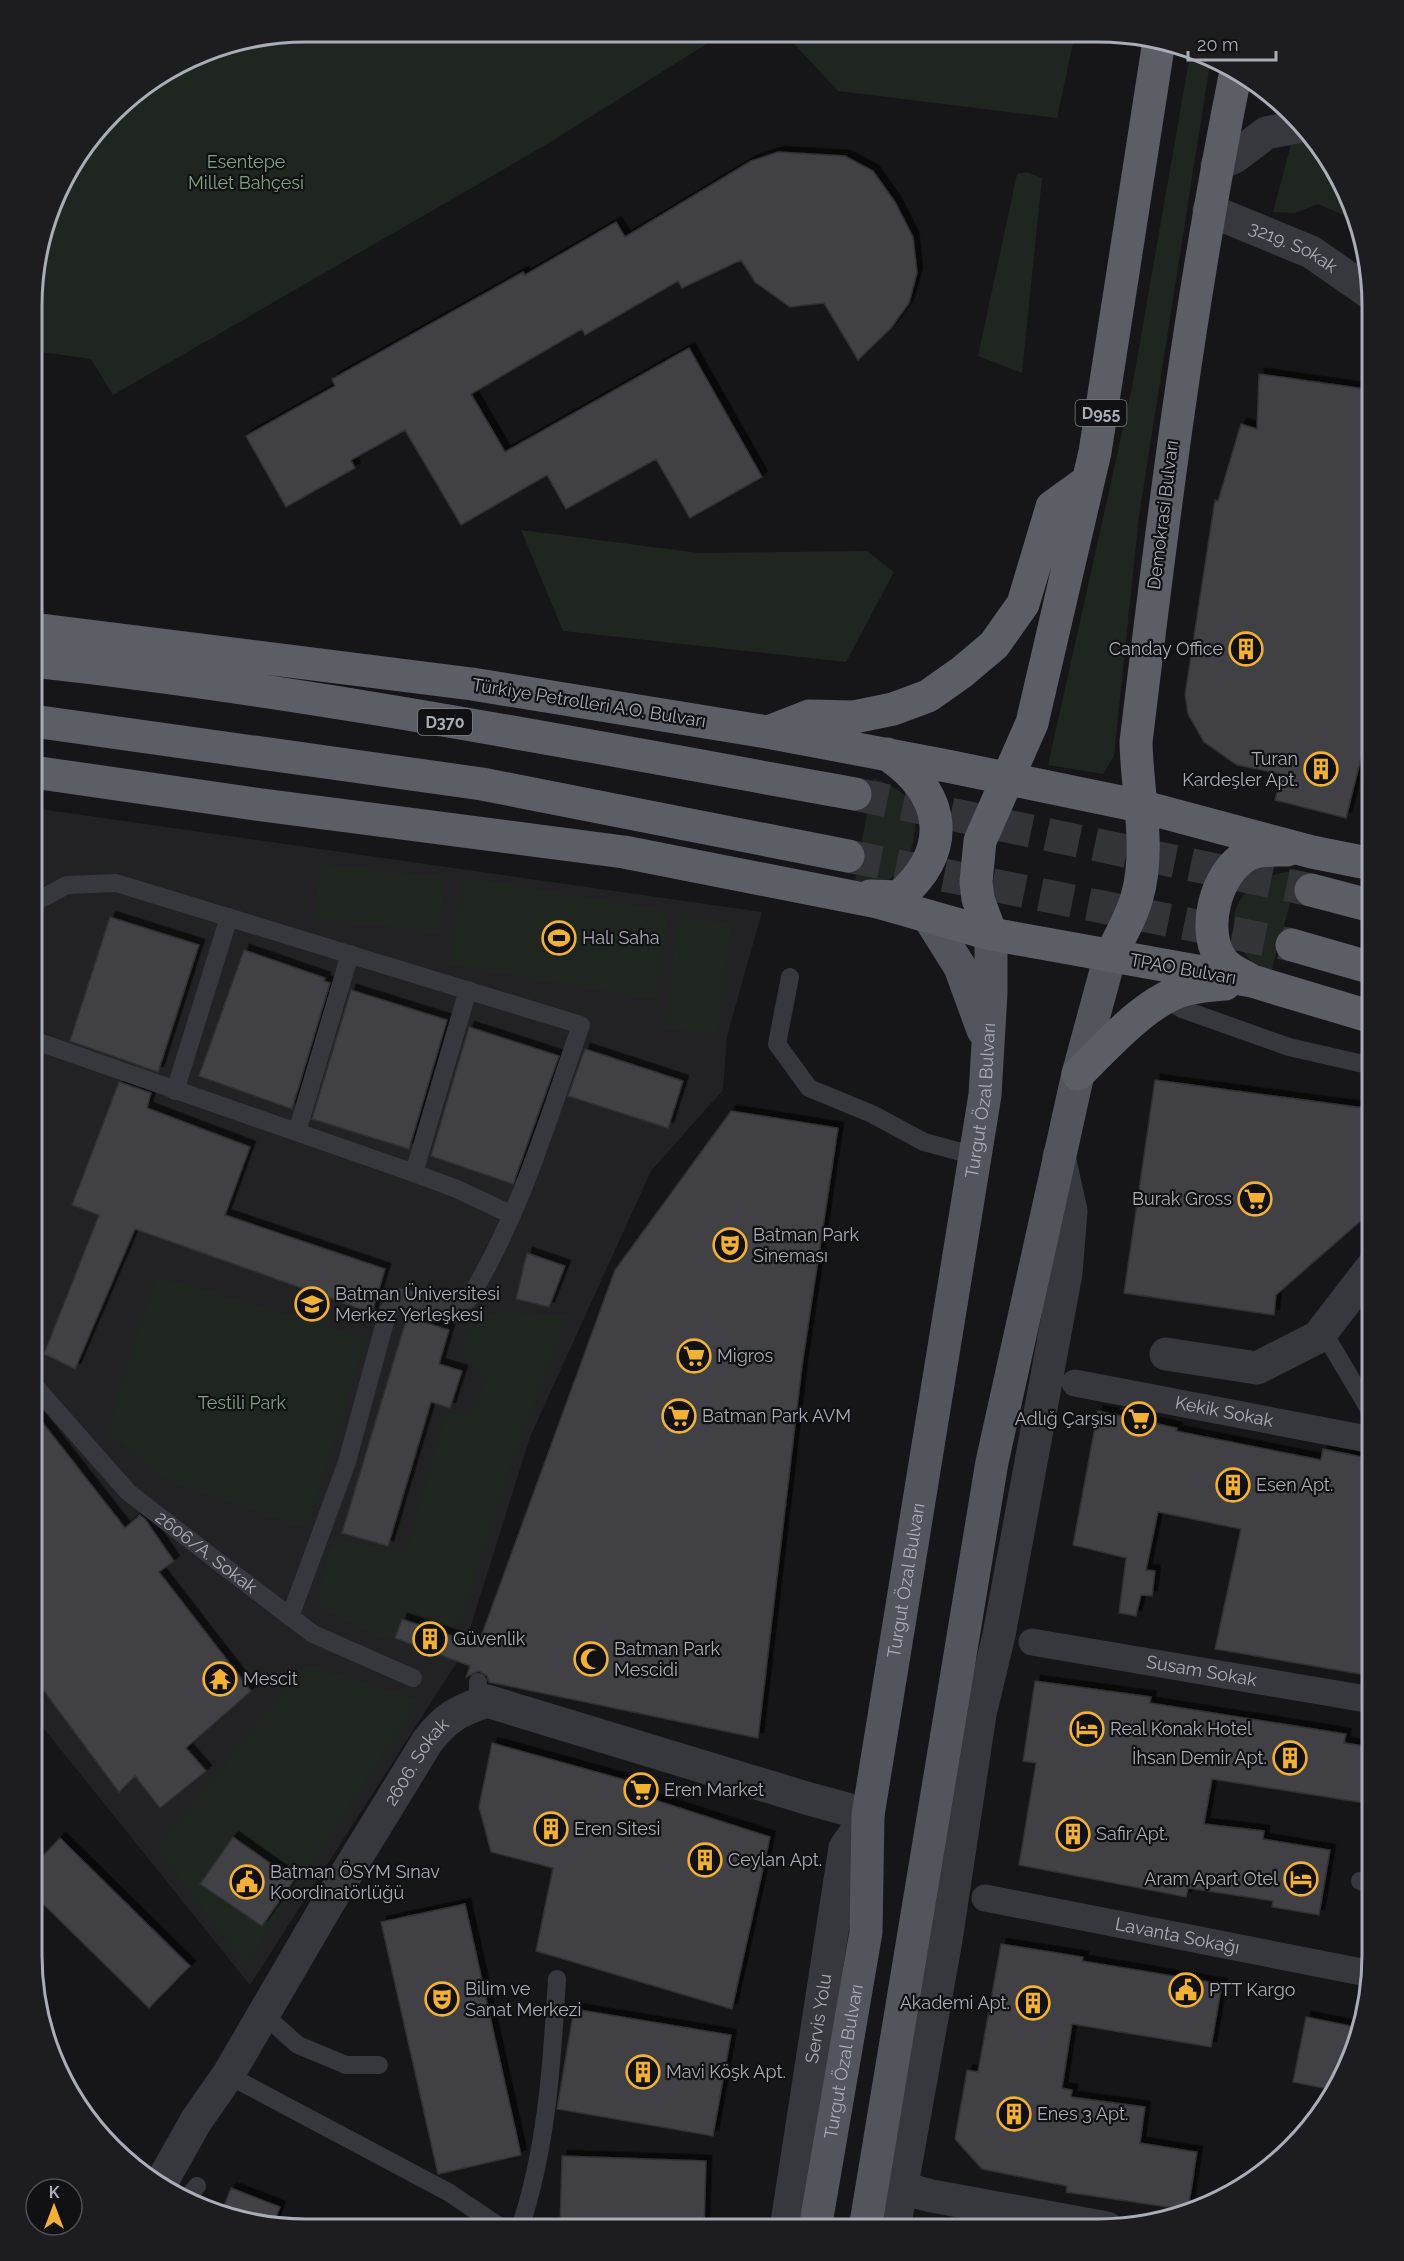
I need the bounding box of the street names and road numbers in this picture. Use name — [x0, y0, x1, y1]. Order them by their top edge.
street label: 3219. Sokak — [1246, 217, 1342, 277]
road number: D955 — [1076, 400, 1126, 426]
street label: Demokrasi Bulvarı — [1143, 439, 1182, 591]
street label: Türkiye Petrolleri A.O. Bulvarı — [471, 674, 708, 731]
road number: D370 — [418, 709, 472, 735]
street label: TPAO Bulvarı — [1128, 949, 1238, 988]
street label: Turgut Özal Bulvarı — [961, 1022, 999, 1180]
street label: Kekik Sokak — [1173, 1391, 1276, 1431]
street label: Turgut Özal Bulvarı — [883, 1501, 929, 1659]
street label: 2606/A. Sokak — [152, 1506, 262, 1598]
street label: Susam Sokak — [1145, 1651, 1259, 1690]
street label: 2606. Sokak — [380, 1713, 453, 1809]
street label: Lavanta Sokağı — [1114, 1913, 1241, 1958]
street label: Servis Yolu — [801, 1972, 835, 2065]
street label: Turgut Özal Bulvarı — [820, 1982, 867, 2140]

